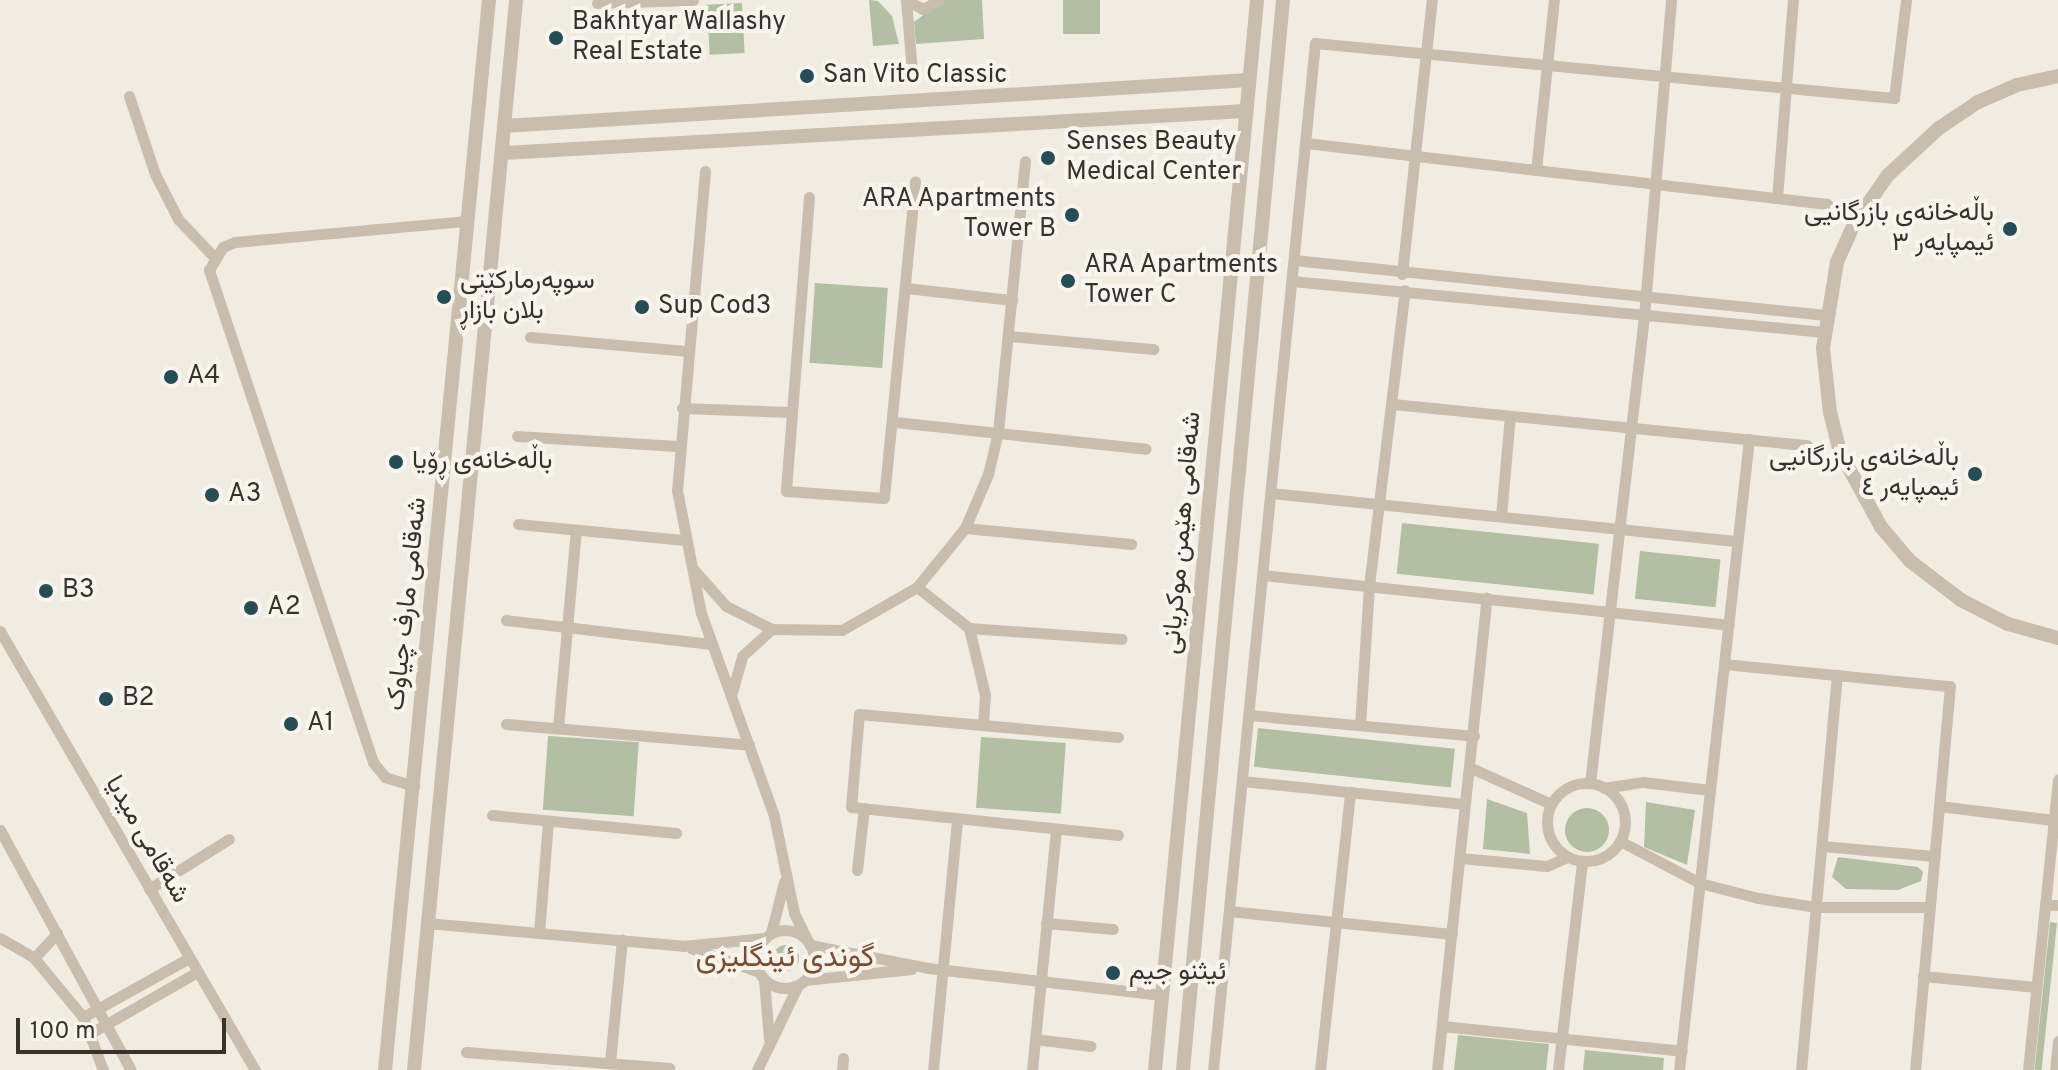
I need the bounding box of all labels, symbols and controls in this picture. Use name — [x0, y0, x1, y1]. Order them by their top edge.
place label: Bakhtyar Wallashy Real Estate — [572, 7, 787, 68]
marker: Bakhtyar Wallashy Real Estate — [547, 29, 565, 47]
place label: San Vito Classic — [823, 60, 1008, 92]
marker: San Vito Classic — [798, 67, 816, 85]
place label: Senses Beauty Medical Center — [1066, 127, 1241, 188]
marker: Senses Beauty Medical Center — [1037, 147, 1059, 169]
place label: ARA Apartments Tower B — [860, 184, 1056, 246]
place label: باڵەخانەی بازرگانیی ئیمپایەر ٣ — [1804, 198, 1994, 260]
marker: ARA Apartments Tower B — [1063, 206, 1081, 224]
marker: باڵەخانەی بازرگانیی ئیمپایەر ٣ — [2001, 220, 2019, 238]
place label: ARA Apartments Tower C — [1084, 250, 1280, 312]
place label: سوپەرمارکێتی بلان بازاڕ — [460, 266, 595, 328]
marker: ARA Apartments Tower C — [1059, 272, 1077, 290]
marker: سوپەرمارکێتی بلان بازاڕ — [435, 288, 453, 306]
place label: Sup Cod3 — [658, 291, 771, 323]
marker: Sup Cod3 — [633, 298, 651, 316]
place label: A4 — [187, 361, 220, 393]
marker: A4 — [162, 368, 180, 386]
street label: شەقامی هێمن موکریانی — [1157, 410, 1209, 656]
place label: باڵەخانەی بازرگانیی ئیمپایەر ٤ — [1769, 443, 1959, 504]
place label: باڵەخانەی ڕۆیا — [412, 446, 552, 478]
marker: باڵەخانەی ڕۆیا — [387, 453, 405, 471]
marker: باڵەخانەی بازرگانیی ئیمپایەر ٤ — [1966, 465, 1984, 483]
place label: A3 — [228, 479, 261, 511]
marker: A3 — [203, 486, 221, 504]
street label: شەقامی مارف چیاوک — [381, 496, 435, 712]
place label: B3 — [62, 575, 95, 607]
marker: B3 — [37, 582, 55, 600]
place label: A2 — [267, 592, 301, 624]
marker: A2 — [242, 599, 260, 617]
place label: B2 — [122, 683, 154, 715]
marker: B2 — [97, 690, 115, 708]
place label: A1 — [307, 708, 334, 740]
marker: A1 — [282, 715, 300, 733]
street label: شەقامی میدیا — [97, 771, 195, 909]
district label: گوندی ئینگلیزی — [695, 941, 875, 977]
place label: ئيثنو جيم — [1129, 957, 1226, 989]
marker: ئيثنو جيم — [1104, 964, 1122, 982]
scale bar — [20, 1002, 230, 1052]
text: 100 m — [30, 1017, 96, 1047]

